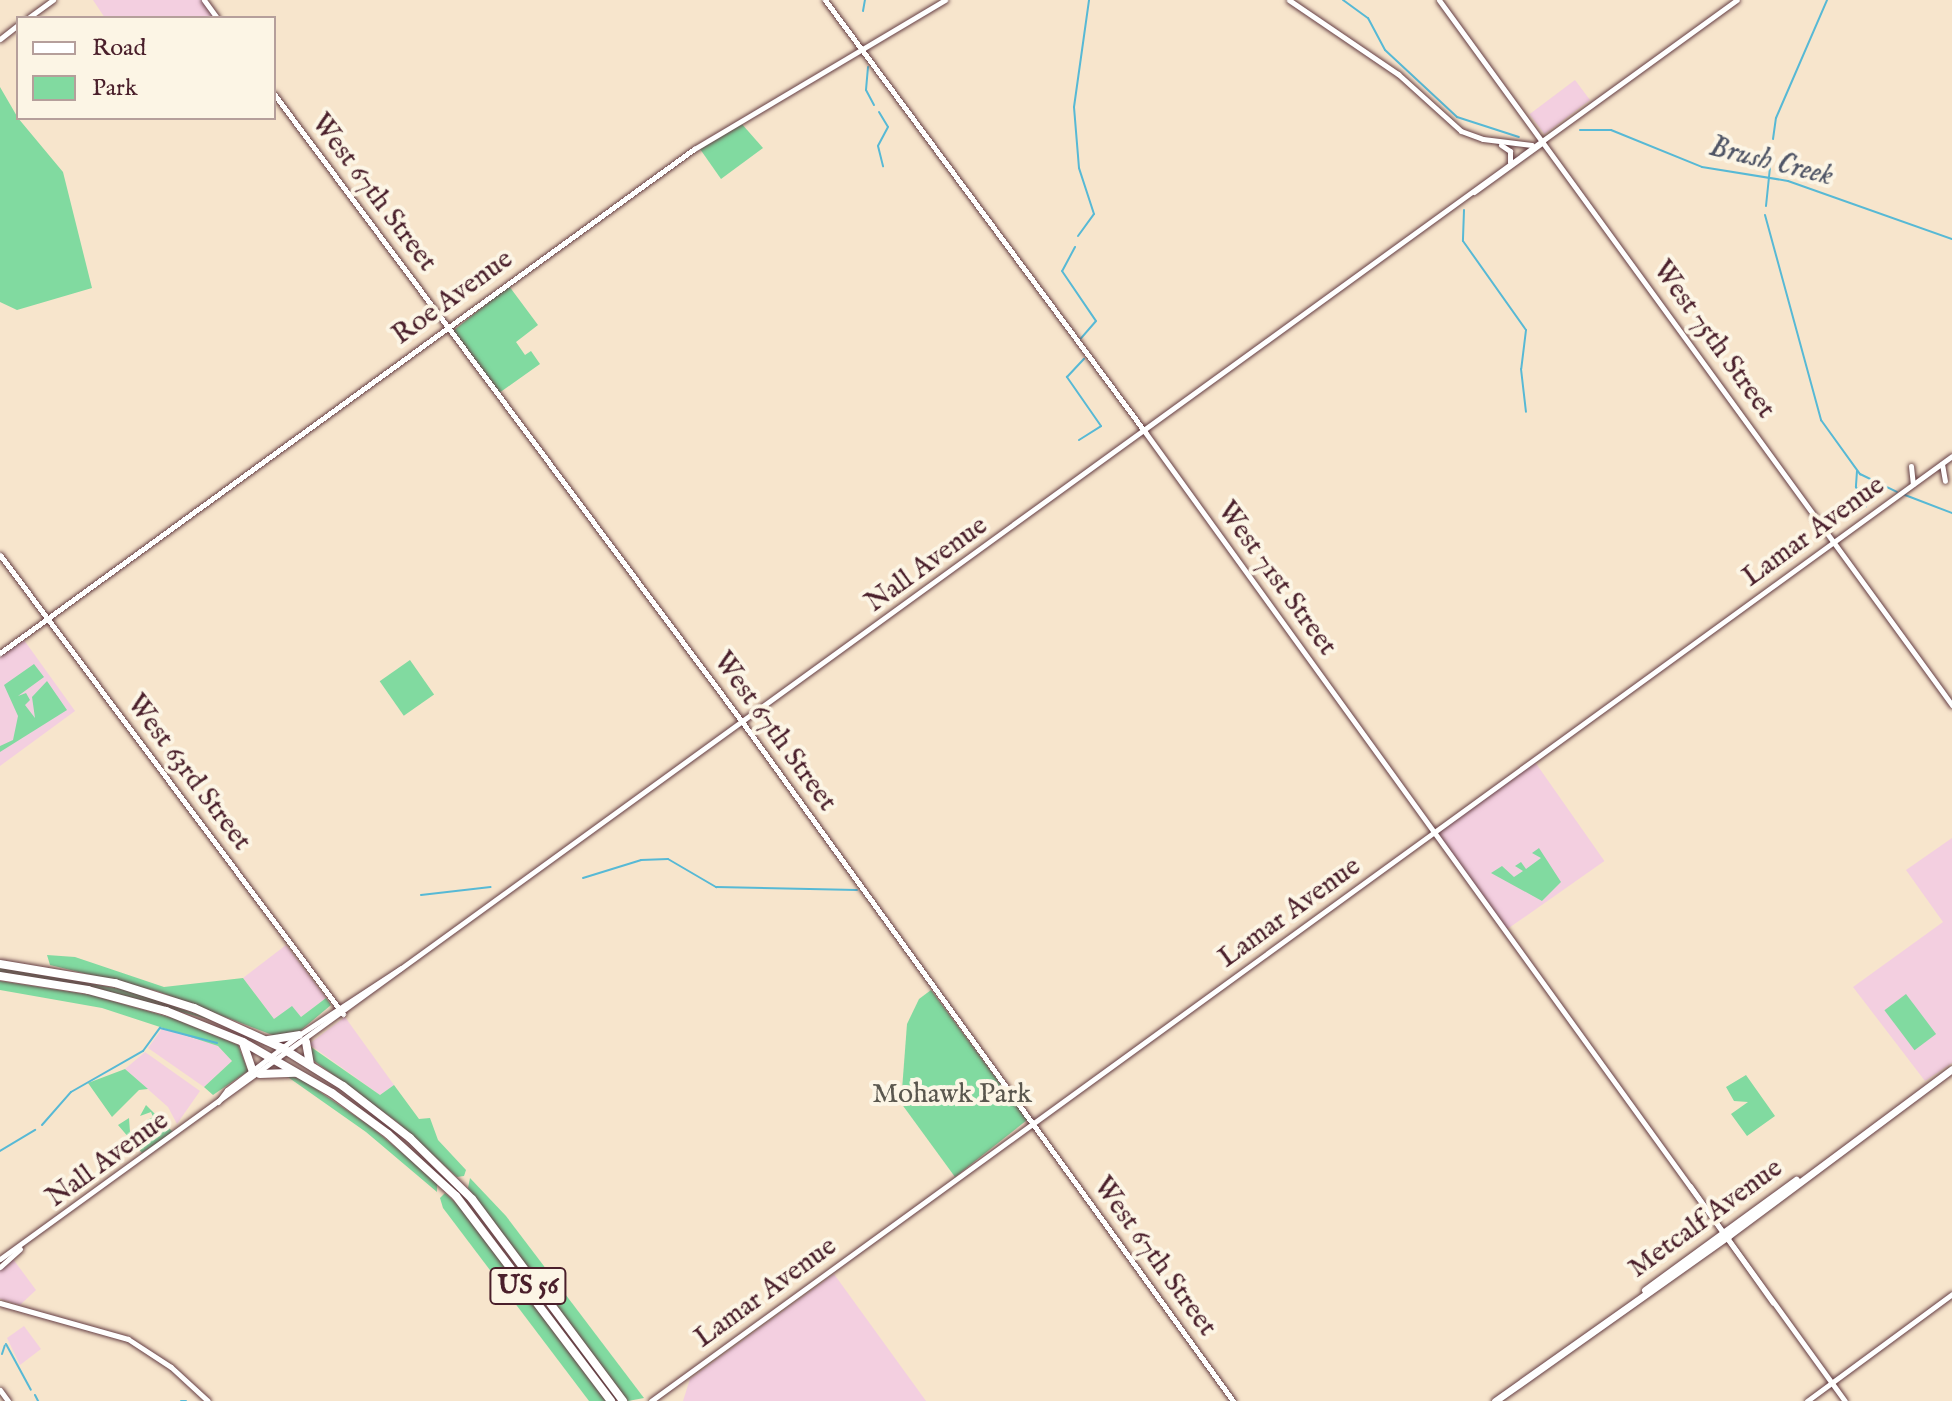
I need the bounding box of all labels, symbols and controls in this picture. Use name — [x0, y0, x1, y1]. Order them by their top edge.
legend — [16, 16, 276, 120]
text: Road — [92, 33, 146, 64]
text: Park — [92, 73, 138, 104]
street label: West 67th Street — [303, 107, 443, 279]
water label: Brush Creek — [1705, 129, 1837, 195]
street label: Roe Avenue — [386, 243, 520, 353]
street label: West 75th Street — [1644, 254, 1782, 426]
street label: Lamar Avenue — [1736, 469, 1892, 595]
street label: West 71st Street — [1209, 495, 1343, 663]
street label: Nall Avenue — [859, 510, 995, 620]
street label: West 67th Street — [705, 646, 843, 818]
street label: West 63rd Street — [118, 688, 258, 858]
street label: Lamar Avenue — [1212, 850, 1368, 976]
park label: Mohawk Park — [872, 1078, 1032, 1112]
street label: Nall Avenue — [40, 1105, 176, 1215]
street label: Metcalf Avenue — [1622, 1152, 1790, 1286]
street label: West 67th Street — [1085, 1171, 1223, 1343]
street label: Lamar Avenue — [688, 1230, 844, 1356]
road number: US 56 — [488, 1264, 568, 1308]

